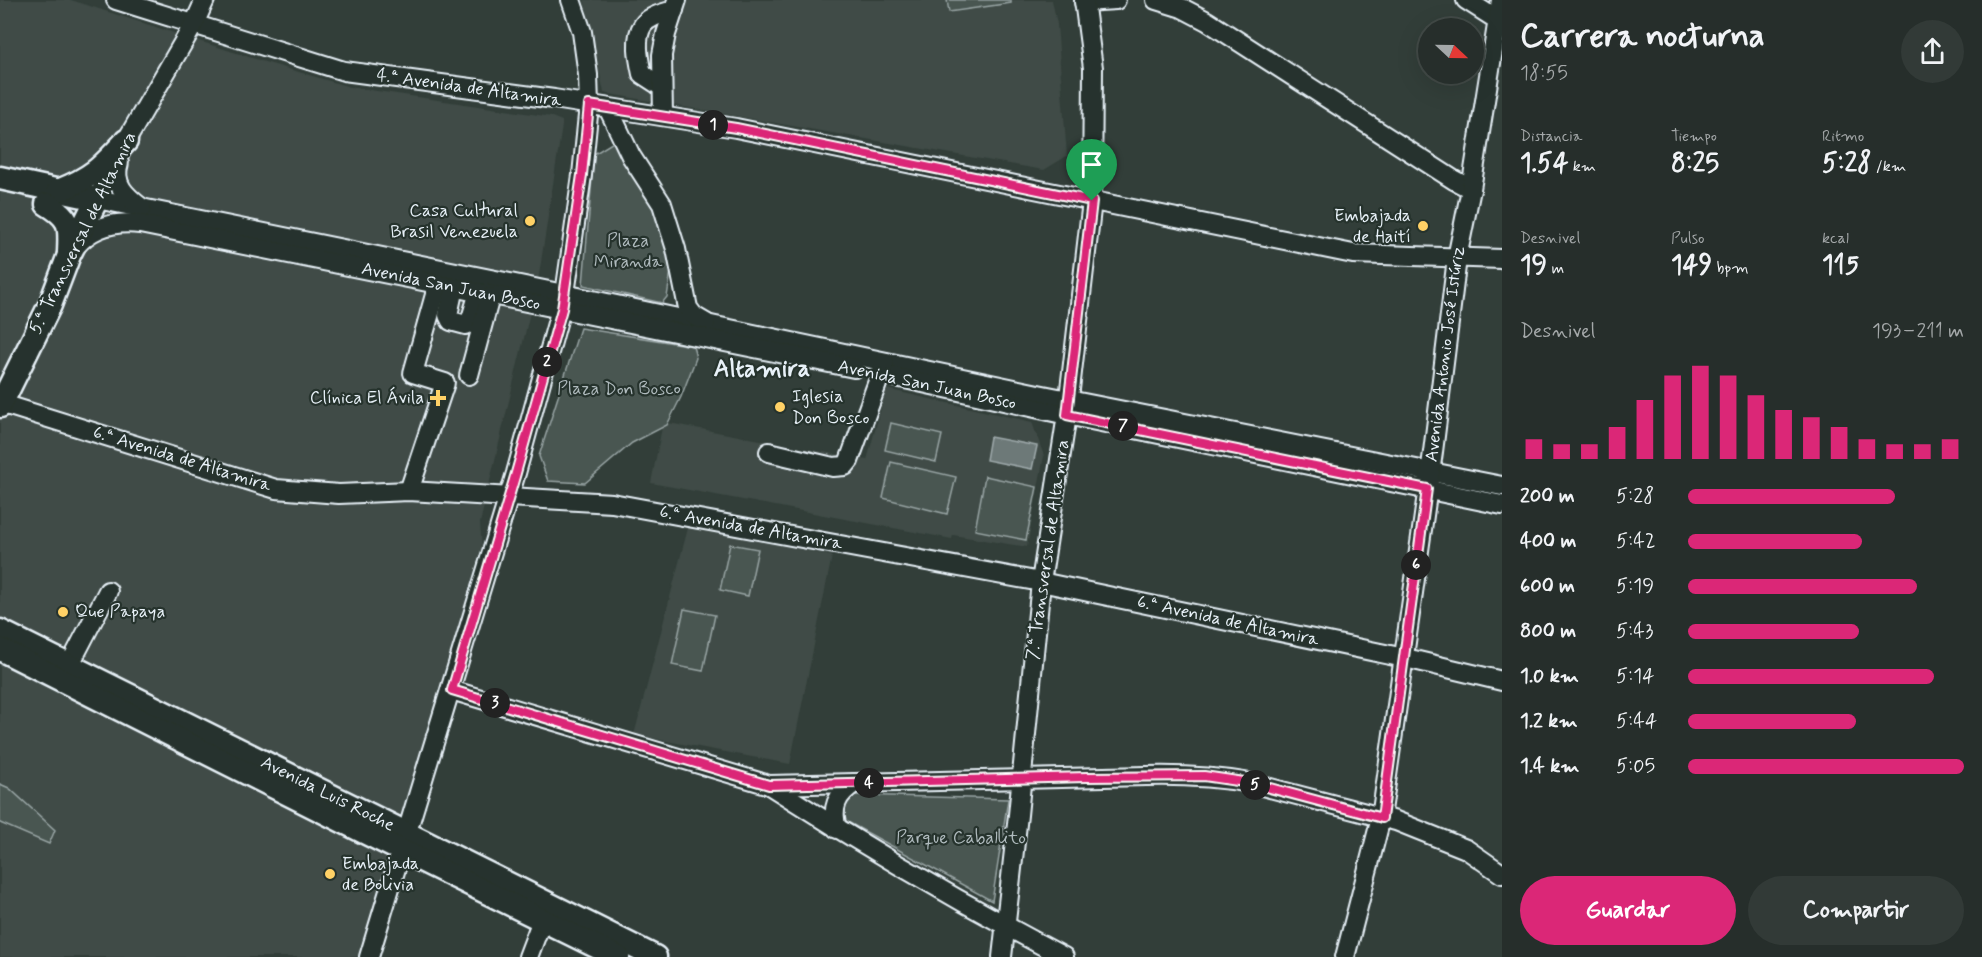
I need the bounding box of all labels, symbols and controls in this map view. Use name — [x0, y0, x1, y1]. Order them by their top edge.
text: Carrera nocturna — [1520, 15, 1765, 59]
north arrow — [1418, 18, 1484, 84]
map controls — [1418, 18, 1484, 84]
button: share — [1901, 20, 1964, 83]
text: 18:55 — [1520, 60, 1568, 87]
street label: 4.ª Avenida de Altamira — [375, 63, 563, 113]
pin: 1 — [698, 110, 728, 140]
text: 1 — [709, 114, 717, 135]
text: Distancia — [1520, 126, 1582, 147]
text: Tiempo — [1671, 126, 1717, 147]
text: Ritmo — [1822, 126, 1864, 147]
street label: 5.ª Transversal de Altamira — [23, 128, 143, 338]
pin — [1066, 139, 1117, 201]
text: 1.54 — [1520, 147, 1568, 181]
text: 8:25 — [1671, 147, 1719, 181]
text: 5:28 — [1822, 147, 1872, 181]
icon: arrive — [1075, 148, 1108, 181]
text: km — [1568, 156, 1596, 177]
text: /km — [1872, 156, 1906, 177]
place label: Casa Cultural Brasil Venezuela — [390, 199, 518, 244]
place label: Embajada de Haití — [1334, 204, 1411, 249]
marker: Casa Cultural Brasil Venezuela — [523, 214, 537, 228]
marker: Embajada de Haití — [1416, 219, 1430, 233]
text: Desnivel — [1520, 228, 1580, 249]
text: Pulso — [1671, 228, 1705, 249]
text: kcal — [1822, 228, 1849, 249]
park label: Plaza Miranda — [594, 229, 663, 274]
street label: Avenida Antonio José Istúriz — [1420, 244, 1471, 464]
text: 19 — [1520, 249, 1547, 283]
text: 149 — [1671, 249, 1712, 283]
text: 115 — [1822, 249, 1859, 283]
street label: Avenida San Juan Bosco — [359, 257, 543, 316]
text: m — [1547, 258, 1564, 279]
text: bpm — [1712, 258, 1749, 279]
text: Desnivel — [1520, 318, 1595, 345]
text: 193–211 m — [1872, 318, 1964, 345]
pin: 2 — [532, 347, 562, 377]
text: 2 — [543, 351, 551, 372]
district label: Altamira — [714, 354, 810, 385]
street label: Avenida San Juan Bosco — [836, 354, 1018, 416]
park label: Plaza Don Bosco — [557, 377, 681, 401]
place label: Iglesia Don Bosco — [792, 385, 870, 430]
place label: Clínica El Ávila — [310, 386, 424, 410]
marker: Clínica El Ávila — [429, 389, 447, 407]
marker: Iglesia Don Bosco — [773, 400, 787, 414]
pin: 7 — [1108, 411, 1138, 441]
text: 7 — [1118, 415, 1128, 436]
street label: 6.ª Avenida de Altamira — [90, 420, 274, 498]
street label: 7.ª Transversal de Altamira — [1021, 438, 1075, 662]
text: 200 m — [1520, 483, 1575, 510]
text: 5:28 — [1616, 483, 1654, 510]
street label: 6.ª Avenida de Altamira — [658, 500, 845, 556]
text: 400 m — [1520, 528, 1576, 555]
text: 5:42 — [1616, 528, 1656, 555]
pin: 6 — [1401, 550, 1431, 580]
text: 6 — [1412, 554, 1420, 575]
text: 600 m — [1520, 573, 1575, 600]
text: 5:19 — [1616, 573, 1654, 600]
street label: 6.ª Avenida de Altamira — [1135, 590, 1321, 652]
place label: Que Papaya — [75, 600, 165, 624]
marker: Que Papaya — [56, 605, 70, 619]
text: 800 m — [1520, 618, 1576, 645]
text: 5:43 — [1616, 618, 1653, 645]
text: 1.0 km — [1520, 663, 1579, 690]
text: 5:14 — [1616, 663, 1654, 690]
pin: 3 — [480, 688, 510, 718]
text: 3 — [491, 692, 499, 713]
text: 1.2 km — [1520, 708, 1577, 735]
text: 5:44 — [1616, 708, 1657, 735]
street label: Avenida Luis Roche — [257, 751, 399, 838]
text: 1.4 km — [1520, 753, 1579, 780]
text: 5:05 — [1616, 753, 1655, 780]
pin: 4 — [854, 768, 884, 798]
pin: 5 — [1240, 770, 1270, 800]
text: 4 — [864, 772, 874, 793]
text: 5 — [1250, 774, 1260, 795]
park label: Parque Caballito — [896, 826, 1026, 850]
place label: Embajada de Bolivia — [342, 852, 419, 897]
marker: Embajada de Bolivia — [323, 867, 337, 881]
button: Guardar — [1520, 876, 1736, 945]
button: Compartir — [1748, 876, 1964, 945]

